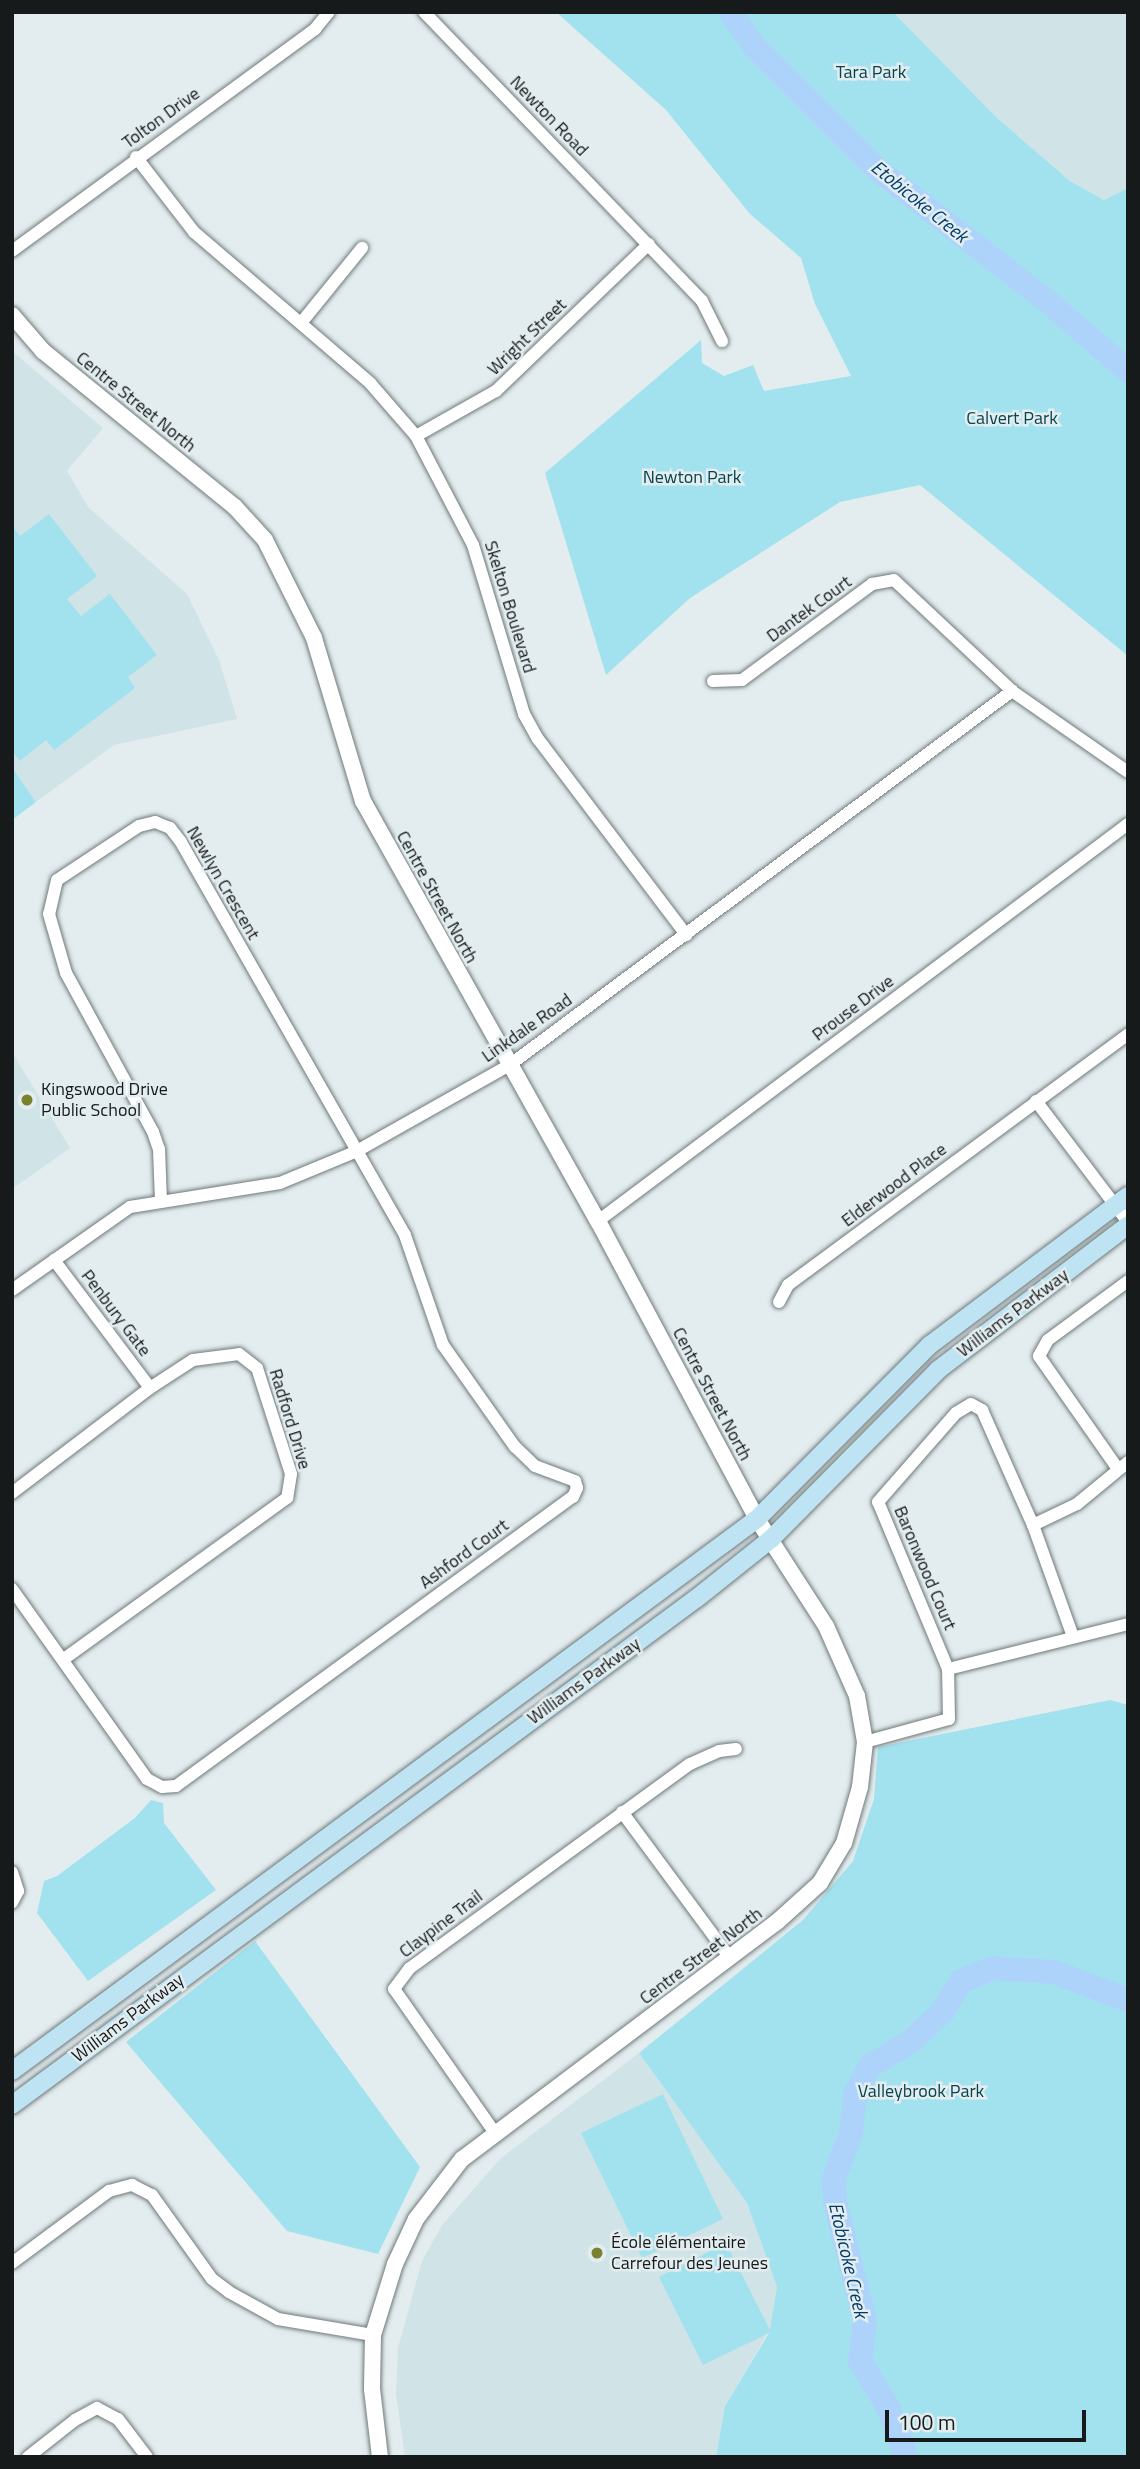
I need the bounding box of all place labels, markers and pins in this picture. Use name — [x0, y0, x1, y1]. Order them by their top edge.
place label: Kingswood Drive Public School — [41, 1079, 168, 1122]
marker: Kingswood Drive Public School — [19, 1092, 35, 1108]
place label: École élémentaire Carrefour des Jeunes — [611, 2232, 768, 2274]
marker: École élémentaire Carrefour des Jeunes — [589, 2245, 605, 2261]

